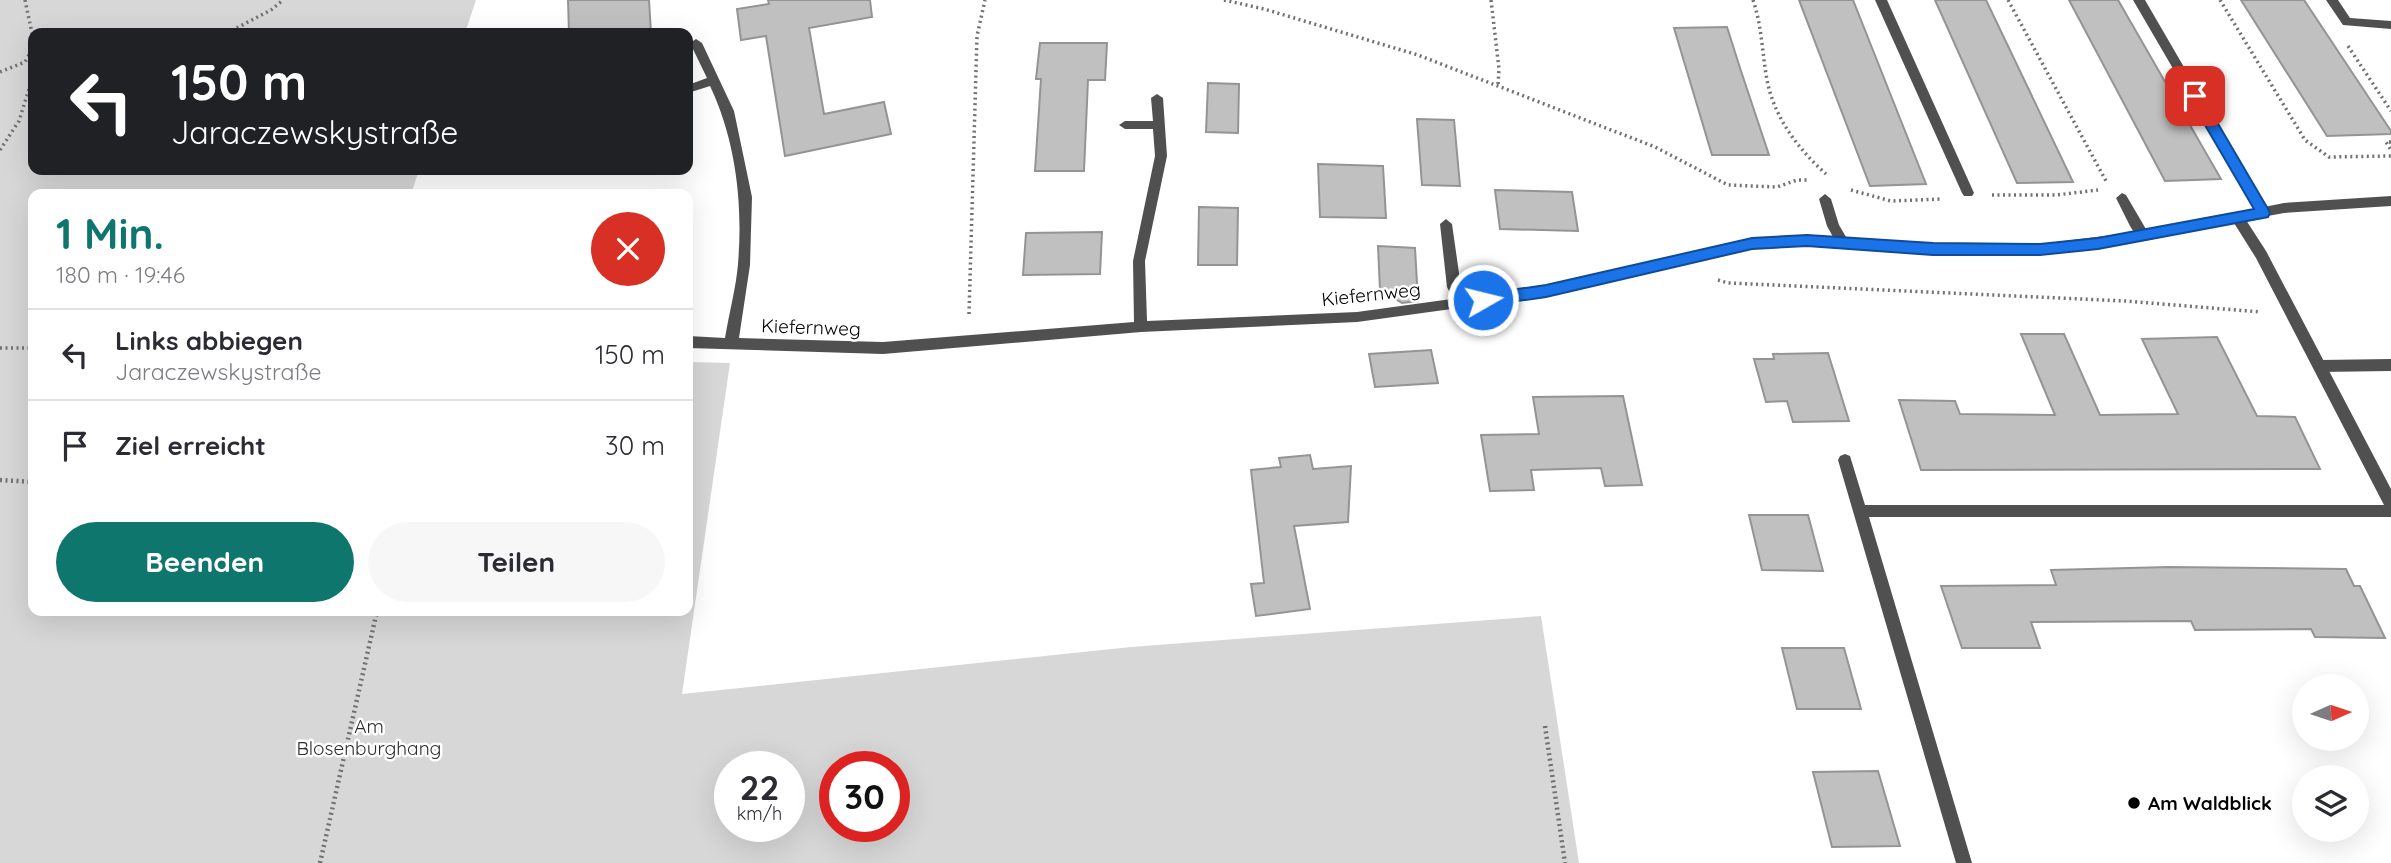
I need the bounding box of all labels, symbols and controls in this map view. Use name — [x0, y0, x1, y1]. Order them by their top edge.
text: 150 m — [171, 51, 307, 112]
icon: left — [56, 56, 147, 147]
pin — [2165, 66, 2225, 126]
icon: arrive — [2176, 77, 2214, 115]
text: Jaraczewskystraße — [171, 112, 458, 152]
text: 1 Min. — [56, 207, 164, 260]
button: close — [591, 212, 665, 286]
text: 180 m · 19:46 — [56, 260, 185, 289]
position arrow — [1446, 263, 1520, 337]
street label: Kiefernweg — [1320, 277, 1422, 311]
street label: Kiefernweg — [761, 313, 861, 341]
text: Links abbiegen — [115, 324, 303, 357]
icon: left — [56, 336, 94, 374]
text: 150 m — [595, 338, 665, 371]
text: Jaraczewskystraße — [115, 357, 321, 386]
icon: arrive — [56, 427, 94, 465]
text: Ziel erreicht — [115, 429, 266, 462]
text: 30 m — [605, 429, 665, 462]
button: Beenden — [56, 522, 354, 602]
button: Teilen — [368, 522, 665, 602]
north arrow — [2292, 674, 2370, 751]
map controls — [2292, 674, 2369, 842]
park label: Am Blosenburghang — [297, 714, 441, 760]
speed limit sign: 30 — [819, 751, 910, 842]
text: 22 — [740, 765, 779, 809]
button: layers — [2292, 765, 2369, 842]
place label: Am Waldblick — [2148, 791, 2272, 815]
marker: Am Waldblick — [2126, 795, 2142, 811]
text: km/h — [737, 802, 782, 825]

